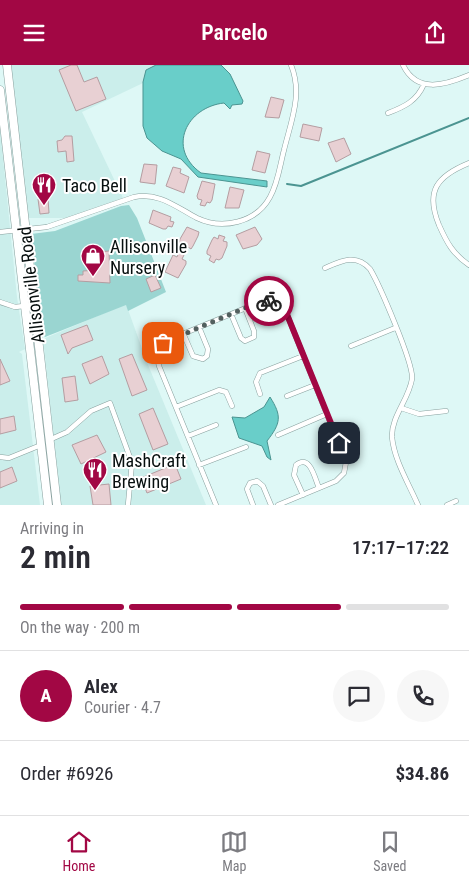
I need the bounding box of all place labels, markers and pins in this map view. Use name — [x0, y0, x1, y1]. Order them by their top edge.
restaurant icon: Taco Bell — [31, 172, 57, 206]
place label: Taco Bell — [62, 175, 127, 196]
place label: Allisonville Nursery — [110, 236, 187, 278]
shop icon: Allisonville Nursery — [80, 243, 106, 277]
pin — [142, 322, 184, 364]
pin — [318, 422, 360, 464]
place label: MashCraft Brewing — [112, 450, 186, 492]
restaurant icon: MashCraft Brewing — [82, 457, 108, 491]

